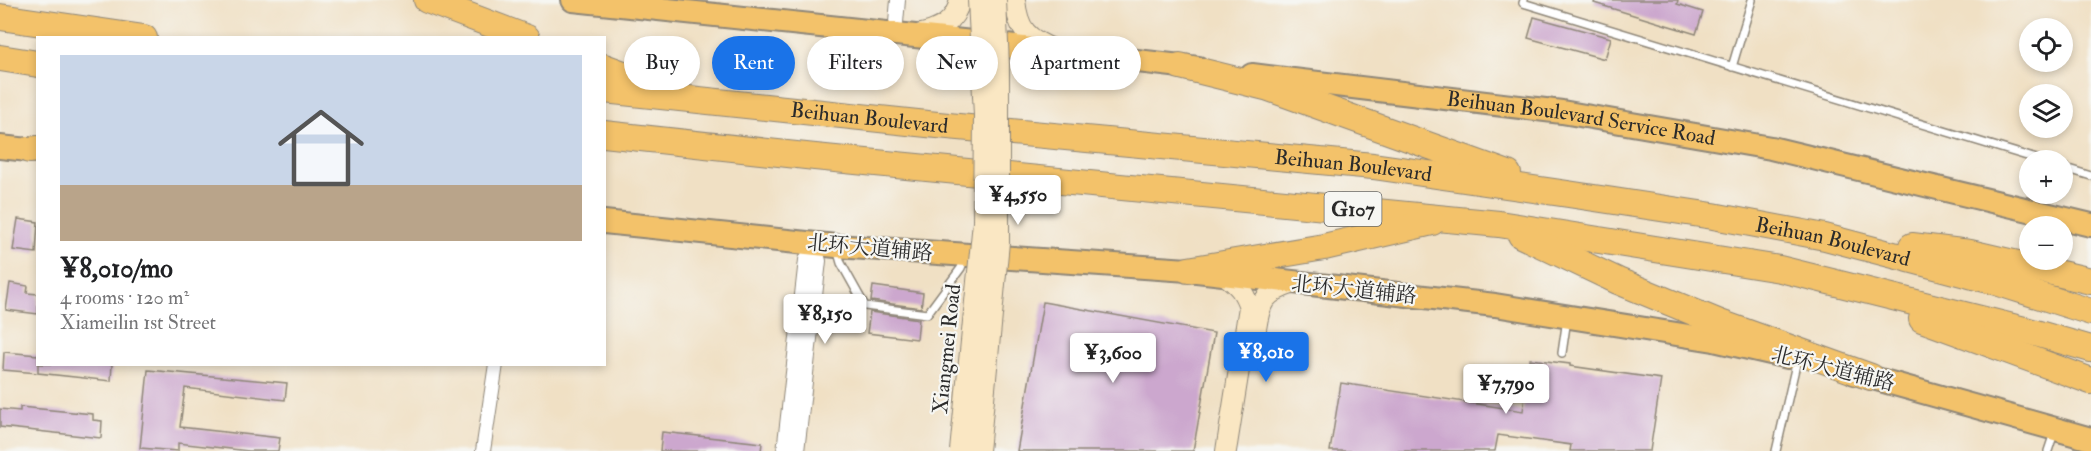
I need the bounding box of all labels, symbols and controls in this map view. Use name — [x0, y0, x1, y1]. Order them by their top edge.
map controls — [2019, 18, 2073, 270]
button: locate — [2019, 18, 2073, 72]
chip: Buy — [624, 36, 700, 90]
chip: Rent — [712, 36, 795, 90]
chip: Filters — [807, 36, 904, 90]
chip: New — [916, 36, 998, 90]
chip: Apartment — [1010, 36, 1141, 90]
button: layers — [2019, 84, 2073, 138]
street label: Beihuan Boulevard Service Road — [1445, 85, 1718, 152]
icon: home — [267, 94, 375, 202]
street label: Beihuan Boulevard — [789, 96, 950, 140]
street label: Beihuan Boulevard — [1273, 143, 1434, 188]
button: + — [2019, 150, 2073, 204]
pin: ¥4,550 — [969, 175, 1067, 226]
text: ¥4,550 — [989, 182, 1047, 207]
road number: G107 — [1324, 192, 1382, 226]
street label: Beihuan Boulevard — [1753, 211, 1914, 273]
button: − — [2019, 216, 2073, 270]
street label: 北环大道辅路 — [806, 229, 934, 267]
text: ¥8,010/mo — [60, 253, 173, 285]
street label: 北环大道辅路 — [1290, 270, 1418, 310]
street label: Xiangmei Road — [927, 282, 967, 415]
text: 4 rooms · 120 m² — [60, 285, 189, 310]
pin: ¥8,150 — [776, 294, 874, 345]
text: ¥8,150 — [797, 301, 853, 326]
text: Xiameilin 1st Street — [60, 310, 216, 335]
pin: ¥8,010 — [1217, 332, 1315, 383]
pin: ¥3,600 — [1064, 333, 1162, 384]
text: ¥8,010 — [1238, 339, 1294, 364]
text: ¥3,600 — [1084, 340, 1142, 365]
street label: 北环大道辅路 — [1769, 341, 1897, 397]
pin: ¥7,790 — [1457, 364, 1555, 415]
text: ¥7,790 — [1477, 371, 1535, 396]

